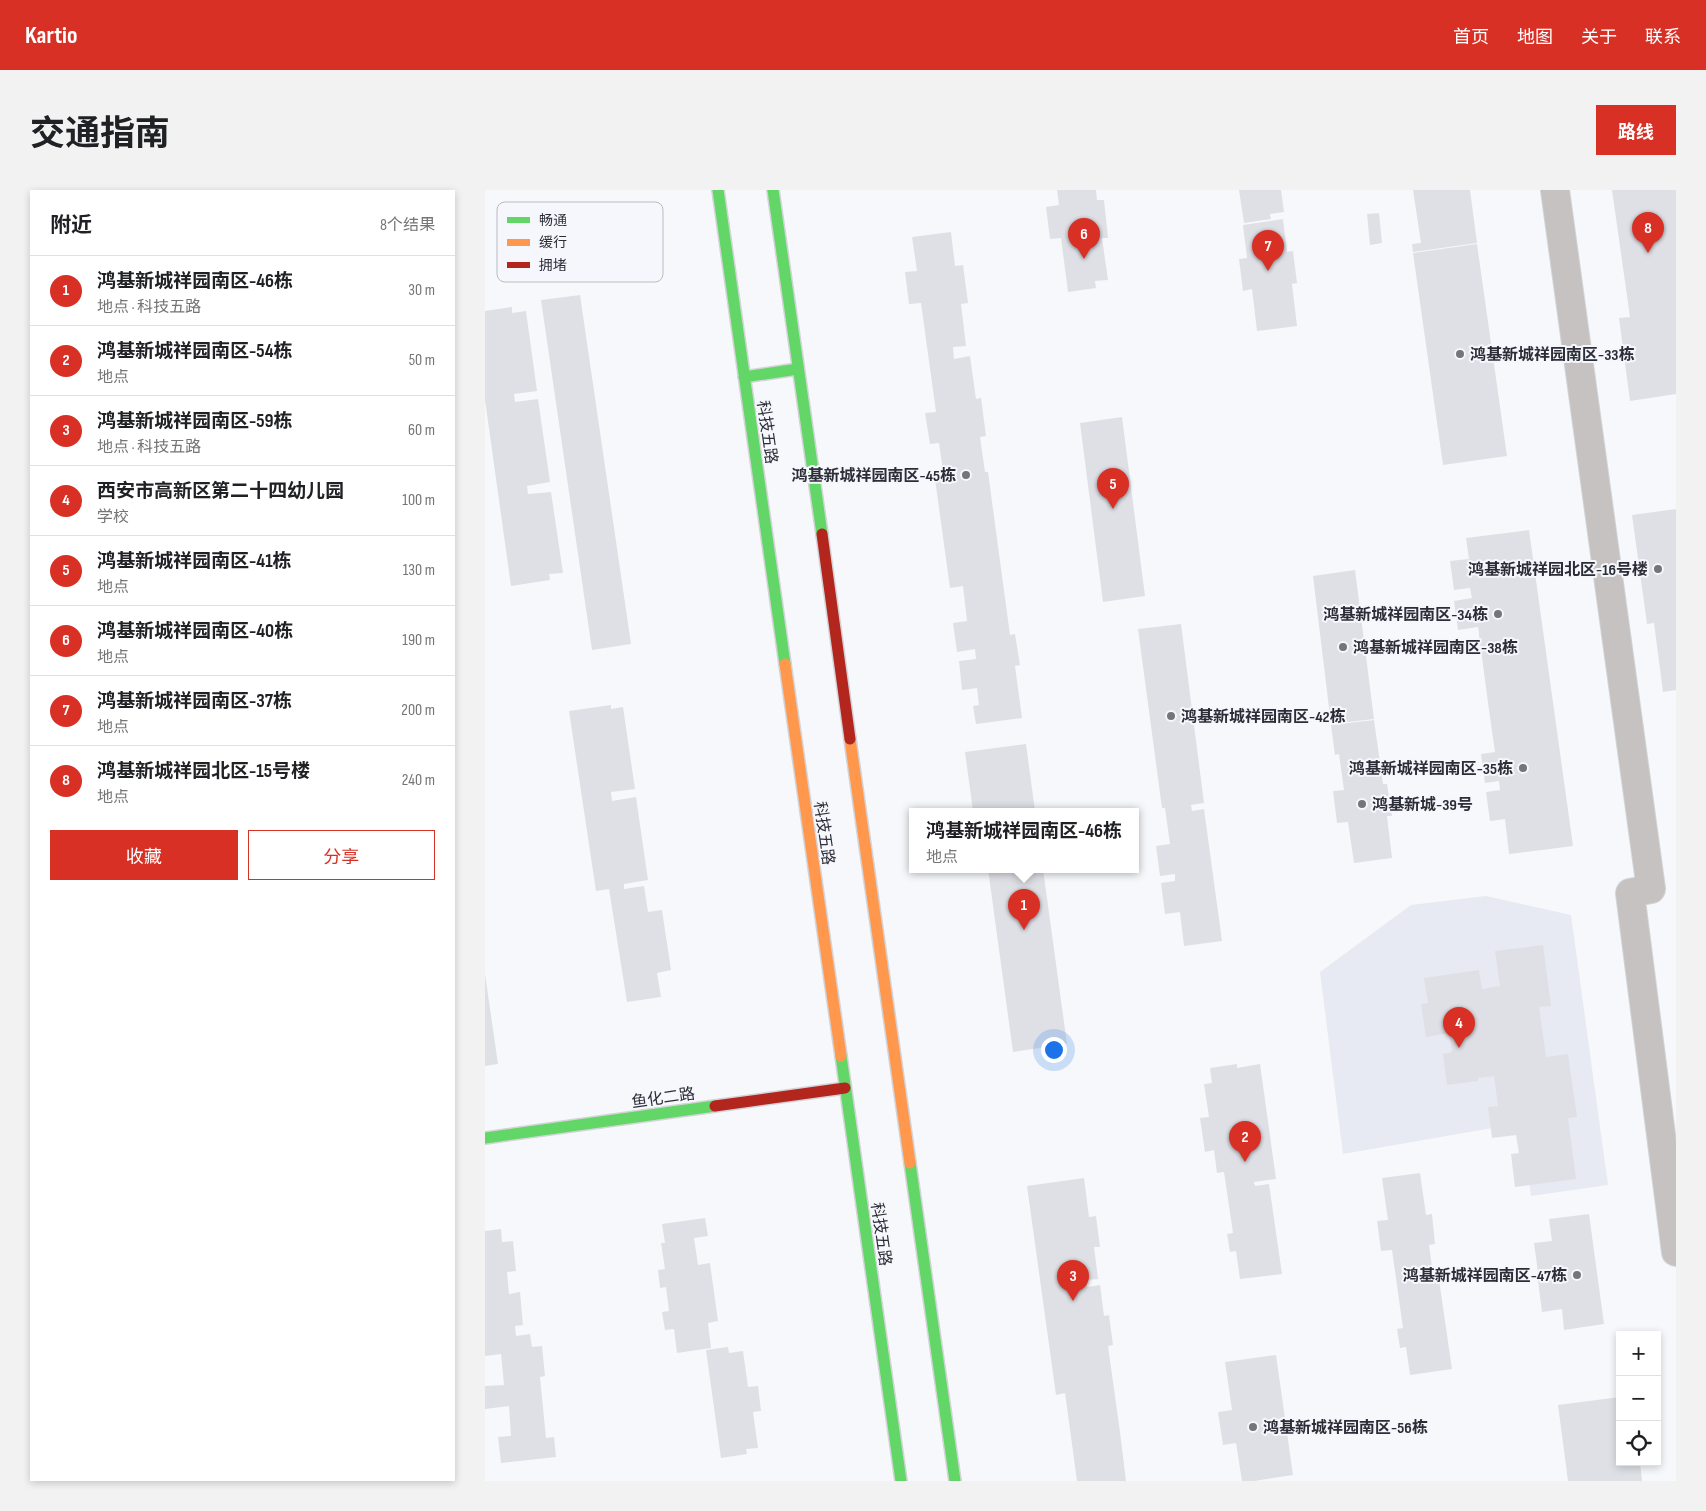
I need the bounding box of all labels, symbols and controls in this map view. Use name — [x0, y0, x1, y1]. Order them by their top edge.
text: Kartio — [25, 21, 77, 50]
text: 首页 — [1453, 27, 1489, 48]
text: 地图 — [1517, 27, 1553, 48]
text: 关于 — [1581, 27, 1617, 48]
text: 联系 — [1645, 27, 1681, 48]
button: 路线 — [1596, 105, 1676, 155]
text: 交通指南 — [30, 113, 170, 156]
legend — [497, 202, 663, 282]
text: 畅通 — [539, 212, 567, 229]
pin: 8 — [1632, 212, 1664, 253]
text: 附近 — [50, 213, 92, 238]
text: 8个结果 — [380, 216, 435, 235]
pin: 6 — [1068, 218, 1100, 259]
pin: 7 — [1252, 230, 1284, 271]
text: 缓行 — [539, 234, 567, 251]
text: 拥堵 — [539, 257, 567, 274]
text: 鸿基新城祥园南区-46栋 — [97, 270, 293, 293]
text: 1 — [63, 281, 69, 300]
text: 30 m — [408, 281, 435, 300]
text: 地点 · 科技五路 — [97, 298, 201, 317]
text: 鸿基新城祥园南区-54栋 — [97, 340, 292, 363]
place label: 鸿基新城祥园南区-33栋 — [1470, 345, 1634, 365]
marker: 鸿基新城祥园南区-33栋 — [1454, 348, 1466, 360]
text: 2 — [62, 351, 70, 370]
text: 50 m — [409, 351, 435, 370]
text: 地点 — [97, 368, 129, 387]
street label: 科技五路 — [753, 399, 780, 465]
text: 鸿基新城祥园南区-59栋 — [97, 410, 293, 433]
text: 3 — [62, 421, 70, 440]
text: 60 m — [408, 421, 435, 440]
text: 地点 · 科技五路 — [97, 438, 201, 457]
place label: 鸿基新城祥园南区-45栋 — [791, 466, 956, 486]
pin: 5 — [1097, 468, 1129, 509]
marker: 鸿基新城祥园南区-45栋 — [960, 469, 972, 481]
text: 西安市高新区第二十四幼儿园 — [97, 480, 344, 503]
text: 4 — [62, 491, 70, 510]
text: 100 m — [402, 491, 435, 510]
text: 学校 — [97, 508, 129, 527]
text: 鸿基新城祥园南区-41栋 — [97, 550, 292, 573]
place label: 鸿基新城祥园北区-16号楼 — [1468, 560, 1648, 580]
text: 5 — [62, 561, 70, 580]
text: 130 m — [403, 561, 435, 580]
marker: 鸿基新城祥园北区-16号楼 — [1652, 563, 1664, 575]
text: 地点 — [97, 578, 129, 597]
place label: 鸿基新城祥园南区-34栋 — [1323, 605, 1488, 625]
marker: 鸿基新城祥园南区-34栋 — [1492, 608, 1504, 620]
text: 鸿基新城祥园南区-40栋 — [97, 620, 293, 643]
text: 6 — [62, 631, 70, 650]
text: 190 m — [402, 631, 435, 650]
place label: 鸿基新城祥园南区-38栋 — [1353, 638, 1518, 658]
marker: 鸿基新城祥园南区-38栋 — [1337, 641, 1349, 653]
text: 地点 — [97, 648, 129, 667]
text: 鸿基新城祥园南区-37栋 — [97, 690, 292, 713]
text: 7 — [63, 701, 69, 720]
text: 200 m — [401, 701, 435, 720]
place label: 鸿基新城祥园南区-42栋 — [1181, 707, 1346, 727]
marker: 鸿基新城祥园南区-42栋 — [1165, 710, 1177, 722]
text: 地点 — [97, 718, 129, 737]
place label: 鸿基新城祥园南区-35栋 — [1349, 759, 1513, 779]
text: 鸿基新城祥园北区-15号楼 — [97, 760, 310, 783]
marker: 鸿基新城祥园南区-35栋 — [1517, 762, 1529, 774]
text: 8 — [62, 771, 70, 790]
text: 240 m — [402, 771, 435, 790]
text: 地点 — [97, 788, 129, 807]
place label: 鸿基新城-39号 — [1372, 795, 1473, 815]
marker: 鸿基新城-39号 — [1356, 798, 1368, 810]
street label: 科技五路 — [810, 800, 837, 866]
popup — [909, 808, 1139, 873]
text: 鸿基新城祥园南区-46栋 — [926, 820, 1122, 843]
button: 收藏 — [50, 830, 238, 880]
button: 分享 — [248, 830, 435, 880]
text: 地点 — [926, 848, 958, 867]
pin: 1 — [1008, 889, 1040, 930]
pin: 4 — [1443, 1007, 1475, 1048]
your location — [1041, 1037, 1067, 1063]
street label: 鱼化二路 — [630, 1085, 696, 1112]
pin: 2 — [1229, 1121, 1261, 1162]
street label: 科技五路 — [867, 1201, 894, 1267]
pin: 3 — [1057, 1260, 1089, 1301]
place label: 鸿基新城祥园南区-47栋 — [1403, 1266, 1567, 1286]
marker: 鸿基新城祥园南区-47栋 — [1571, 1269, 1583, 1281]
map controls — [1616, 1331, 1661, 1466]
button: + — [1616, 1331, 1661, 1376]
button: − — [1616, 1376, 1661, 1421]
place label: 鸿基新城祥园南区-56栋 — [1263, 1418, 1428, 1438]
marker: 鸿基新城祥园南区-56栋 — [1247, 1421, 1259, 1433]
button: locate — [1616, 1421, 1661, 1466]

